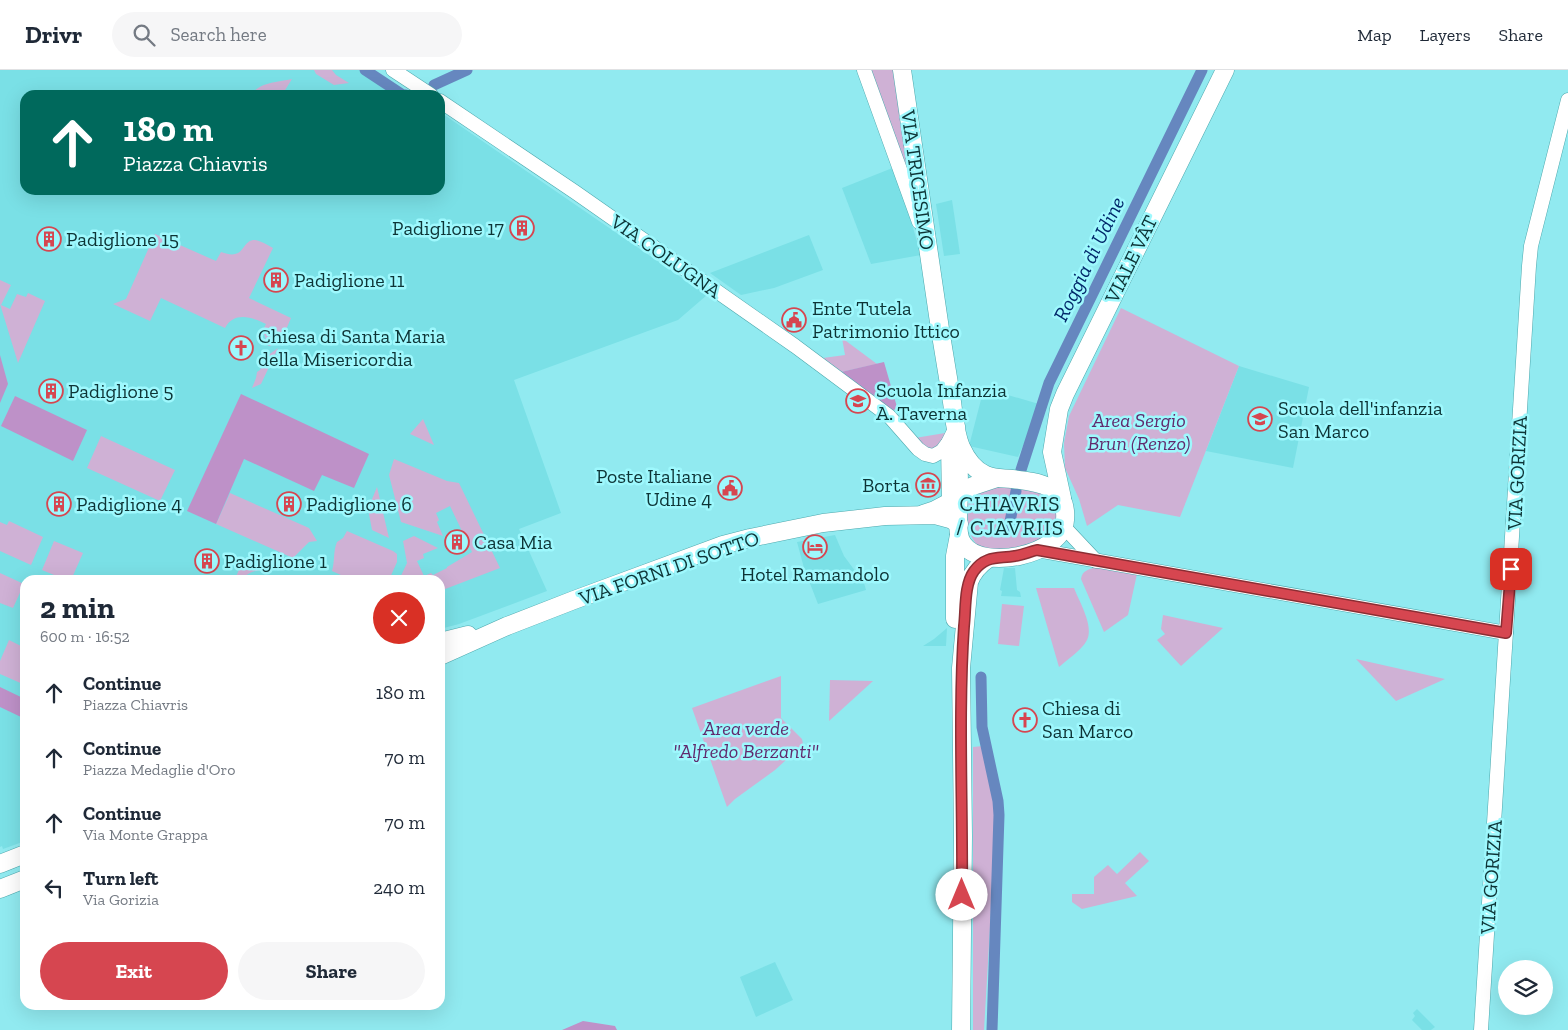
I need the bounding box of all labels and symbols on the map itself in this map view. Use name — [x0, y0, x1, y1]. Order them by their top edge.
street label: VIA TRICESIMO — [896, 108, 940, 251]
water label: Roggia di Udine — [1048, 192, 1129, 325]
street label: VIA COLUGNA — [605, 208, 727, 304]
street label: VIALE VÂT — [1099, 211, 1163, 308]
building icon: Padiglione 17 — [509, 215, 535, 241]
place label: Padiglione 17 — [392, 216, 505, 240]
building icon: Padiglione 15 — [36, 226, 62, 252]
place label: Padiglione 15 — [66, 227, 179, 251]
building icon: Padiglione 11 — [263, 267, 289, 293]
place label: Padiglione 11 — [294, 268, 405, 292]
place label: Ente Tutela Patrimonio Ittico — [812, 296, 960, 343]
public building icon: Ente Tutela Patrimonio Ittico — [781, 307, 807, 333]
place label: Chiesa di Santa Maria della Misericordia — [258, 324, 446, 371]
church icon: Chiesa di Santa Maria della Misericordia — [228, 335, 254, 361]
building icon: Padiglione 5 — [38, 378, 64, 404]
place label: Scuola Infanzia A. Taverna — [876, 378, 1007, 425]
place label: Padiglione 5 — [68, 379, 173, 403]
school or university icon: Scuola Infanzia A. Taverna — [845, 388, 871, 414]
place label: Scuola dell'infanzia San Marco — [1278, 396, 1443, 443]
school or university icon: Scuola dell'infanzia San Marco — [1247, 406, 1273, 432]
park label: Area Sergio Brun (Renzo) — [1087, 408, 1191, 455]
street label: VIA GORIZIA — [1502, 414, 1532, 532]
place label: Poste Italiane Udine 4 — [596, 464, 712, 511]
museum icon: Borta — [915, 472, 941, 498]
place label: Borta — [862, 473, 910, 497]
public building icon: Poste Italiane Udine 4 — [717, 475, 743, 501]
building icon: Padiglione 4 — [46, 491, 72, 517]
building icon: Padiglione 6 — [276, 491, 302, 517]
district label: CHIAVRIS / CJAVRIIS — [956, 491, 1064, 540]
place label: Padiglione 4 — [76, 492, 182, 516]
place label: Padiglione 6 — [306, 492, 412, 516]
street label: VIA FORNI DI SOTTO — [575, 526, 762, 610]
building icon: Casa Mia — [444, 529, 470, 555]
place label: Casa Mia — [474, 530, 553, 554]
hotel icon: Hotel Ramandolo — [802, 534, 828, 560]
building icon: Padiglione 1 — [194, 548, 220, 574]
pin — [1490, 548, 1532, 590]
place label: Padiglione 1 — [224, 549, 327, 573]
place label: Hotel Ramandolo — [741, 562, 889, 586]
place label: Chiesa di San Marco — [1042, 696, 1133, 743]
church icon: Chiesa di San Marco — [1012, 707, 1038, 733]
park label: Area verde "Alfredo Berzanti" — [673, 716, 819, 763]
street label: VIA GORIZIA — [1475, 818, 1507, 936]
position arrow — [935, 868, 987, 920]

